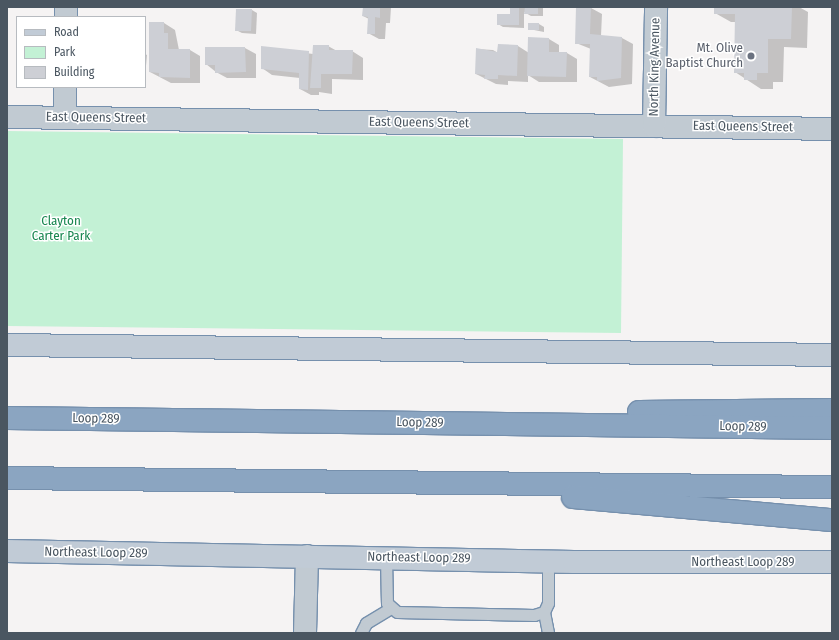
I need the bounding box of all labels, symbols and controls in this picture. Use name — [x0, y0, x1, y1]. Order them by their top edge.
legend — [16, 16, 146, 88]
street label: North King Avenue — [646, 18, 664, 116]
text: Road — [54, 25, 79, 39]
place label: Mt. Olive Baptist Church — [666, 41, 743, 72]
text: Park — [54, 45, 75, 59]
marker: Mt. Olive Baptist Church — [746, 51, 756, 61]
text: Building — [54, 65, 94, 79]
street label: East Queens Street — [46, 109, 146, 127]
street label: East Queens Street — [369, 114, 469, 132]
street label: East Queens Street — [693, 118, 793, 136]
park label: Clayton Carter Park — [32, 214, 90, 245]
street label: Loop 289 — [72, 411, 120, 427]
street label: Loop 289 — [396, 415, 444, 431]
street label: Loop 289 — [719, 419, 767, 435]
street label: Northeast Loop 289 — [44, 544, 148, 562]
street label: Northeast Loop 289 — [367, 549, 471, 567]
street label: Northeast Loop 289 — [691, 554, 795, 570]

